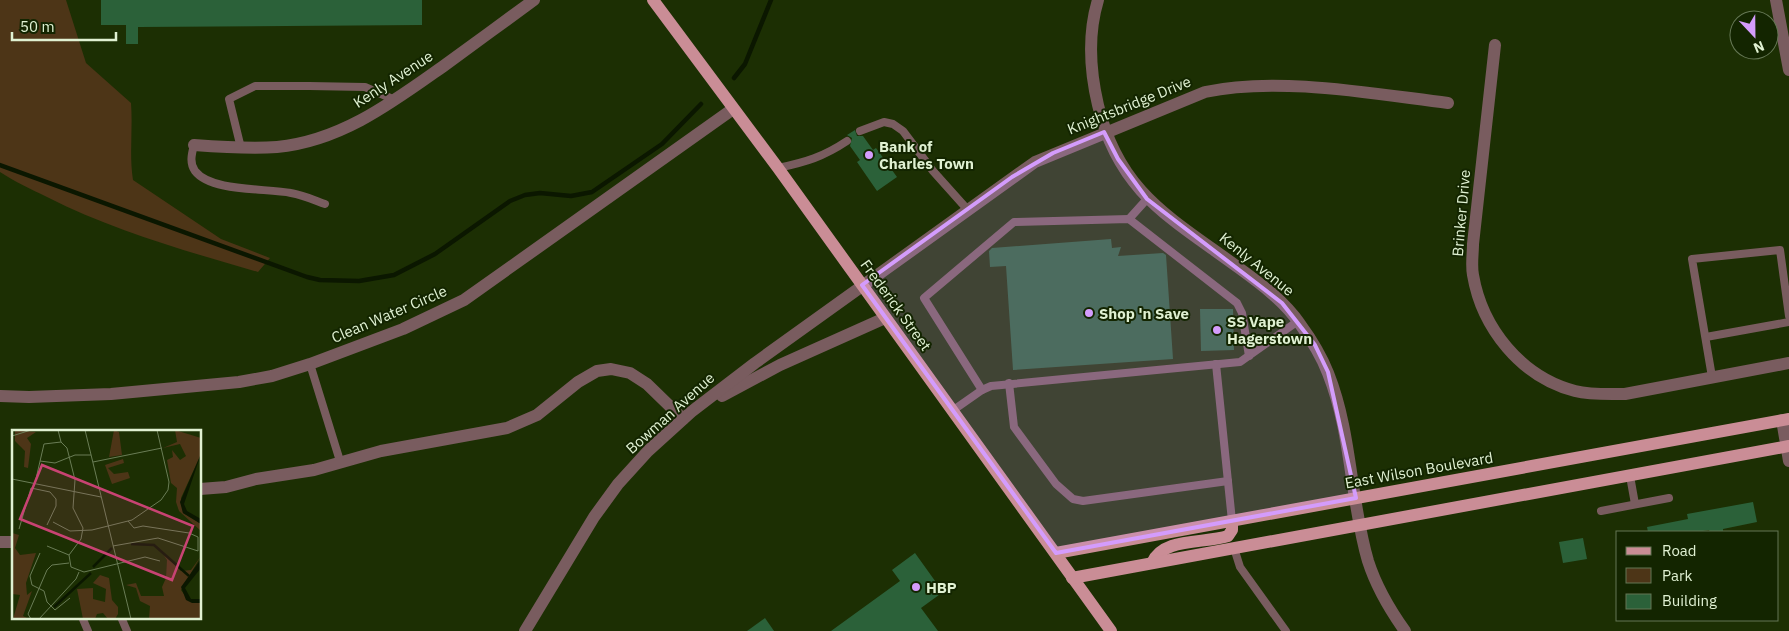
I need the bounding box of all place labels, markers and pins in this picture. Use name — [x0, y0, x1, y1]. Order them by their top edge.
place label: Bank of Charles Town — [879, 137, 974, 173]
marker: Bank of Charles Town — [863, 149, 875, 161]
place label: Shop 'n Save — [1099, 304, 1189, 323]
marker: Shop 'n Save — [1083, 307, 1095, 319]
place label: SS Vape Hagerstown — [1227, 312, 1312, 348]
marker: SS Vape Hagerstown — [1211, 324, 1223, 336]
place label: HBP — [926, 578, 957, 597]
marker: HBP — [910, 581, 922, 593]

